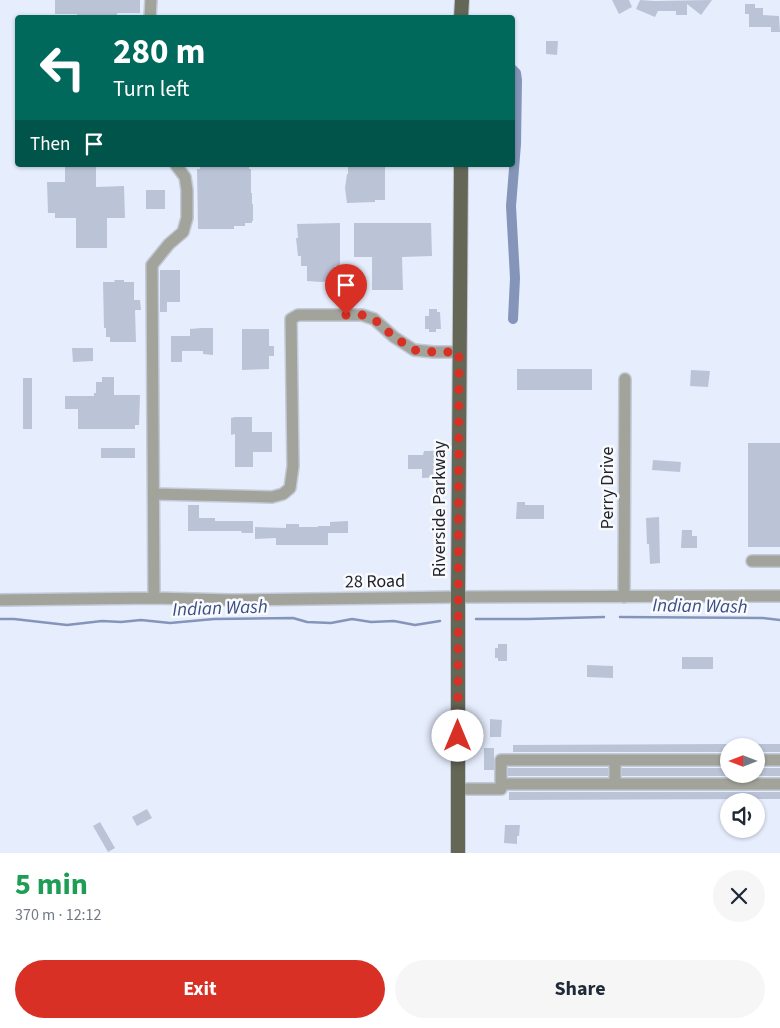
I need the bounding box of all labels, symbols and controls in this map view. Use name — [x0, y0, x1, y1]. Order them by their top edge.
text: 280 m — [113, 27, 205, 77]
icon: left — [30, 35, 95, 100]
text: Turn left — [113, 73, 189, 105]
icon: arrive — [80, 130, 108, 158]
text: Then — [30, 131, 70, 158]
pin — [325, 264, 367, 315]
icon: arrive — [332, 271, 360, 299]
street label: Riverside Parkway — [427, 440, 452, 577]
street label: Perry Drive — [595, 447, 620, 529]
street label: 28 Road — [345, 568, 405, 595]
water label: Indian Wash — [652, 592, 748, 621]
water label: Indian Wash — [172, 593, 268, 624]
position arrow — [431, 709, 483, 761]
north arrow — [720, 738, 765, 782]
map controls — [720, 738, 765, 838]
button: sound — [720, 793, 765, 838]
text: 5 min — [15, 863, 88, 906]
button: close — [713, 870, 765, 922]
text: 370 m · 12:12 — [15, 904, 102, 926]
button: Exit — [15, 960, 385, 1018]
button: Share — [395, 960, 765, 1018]

